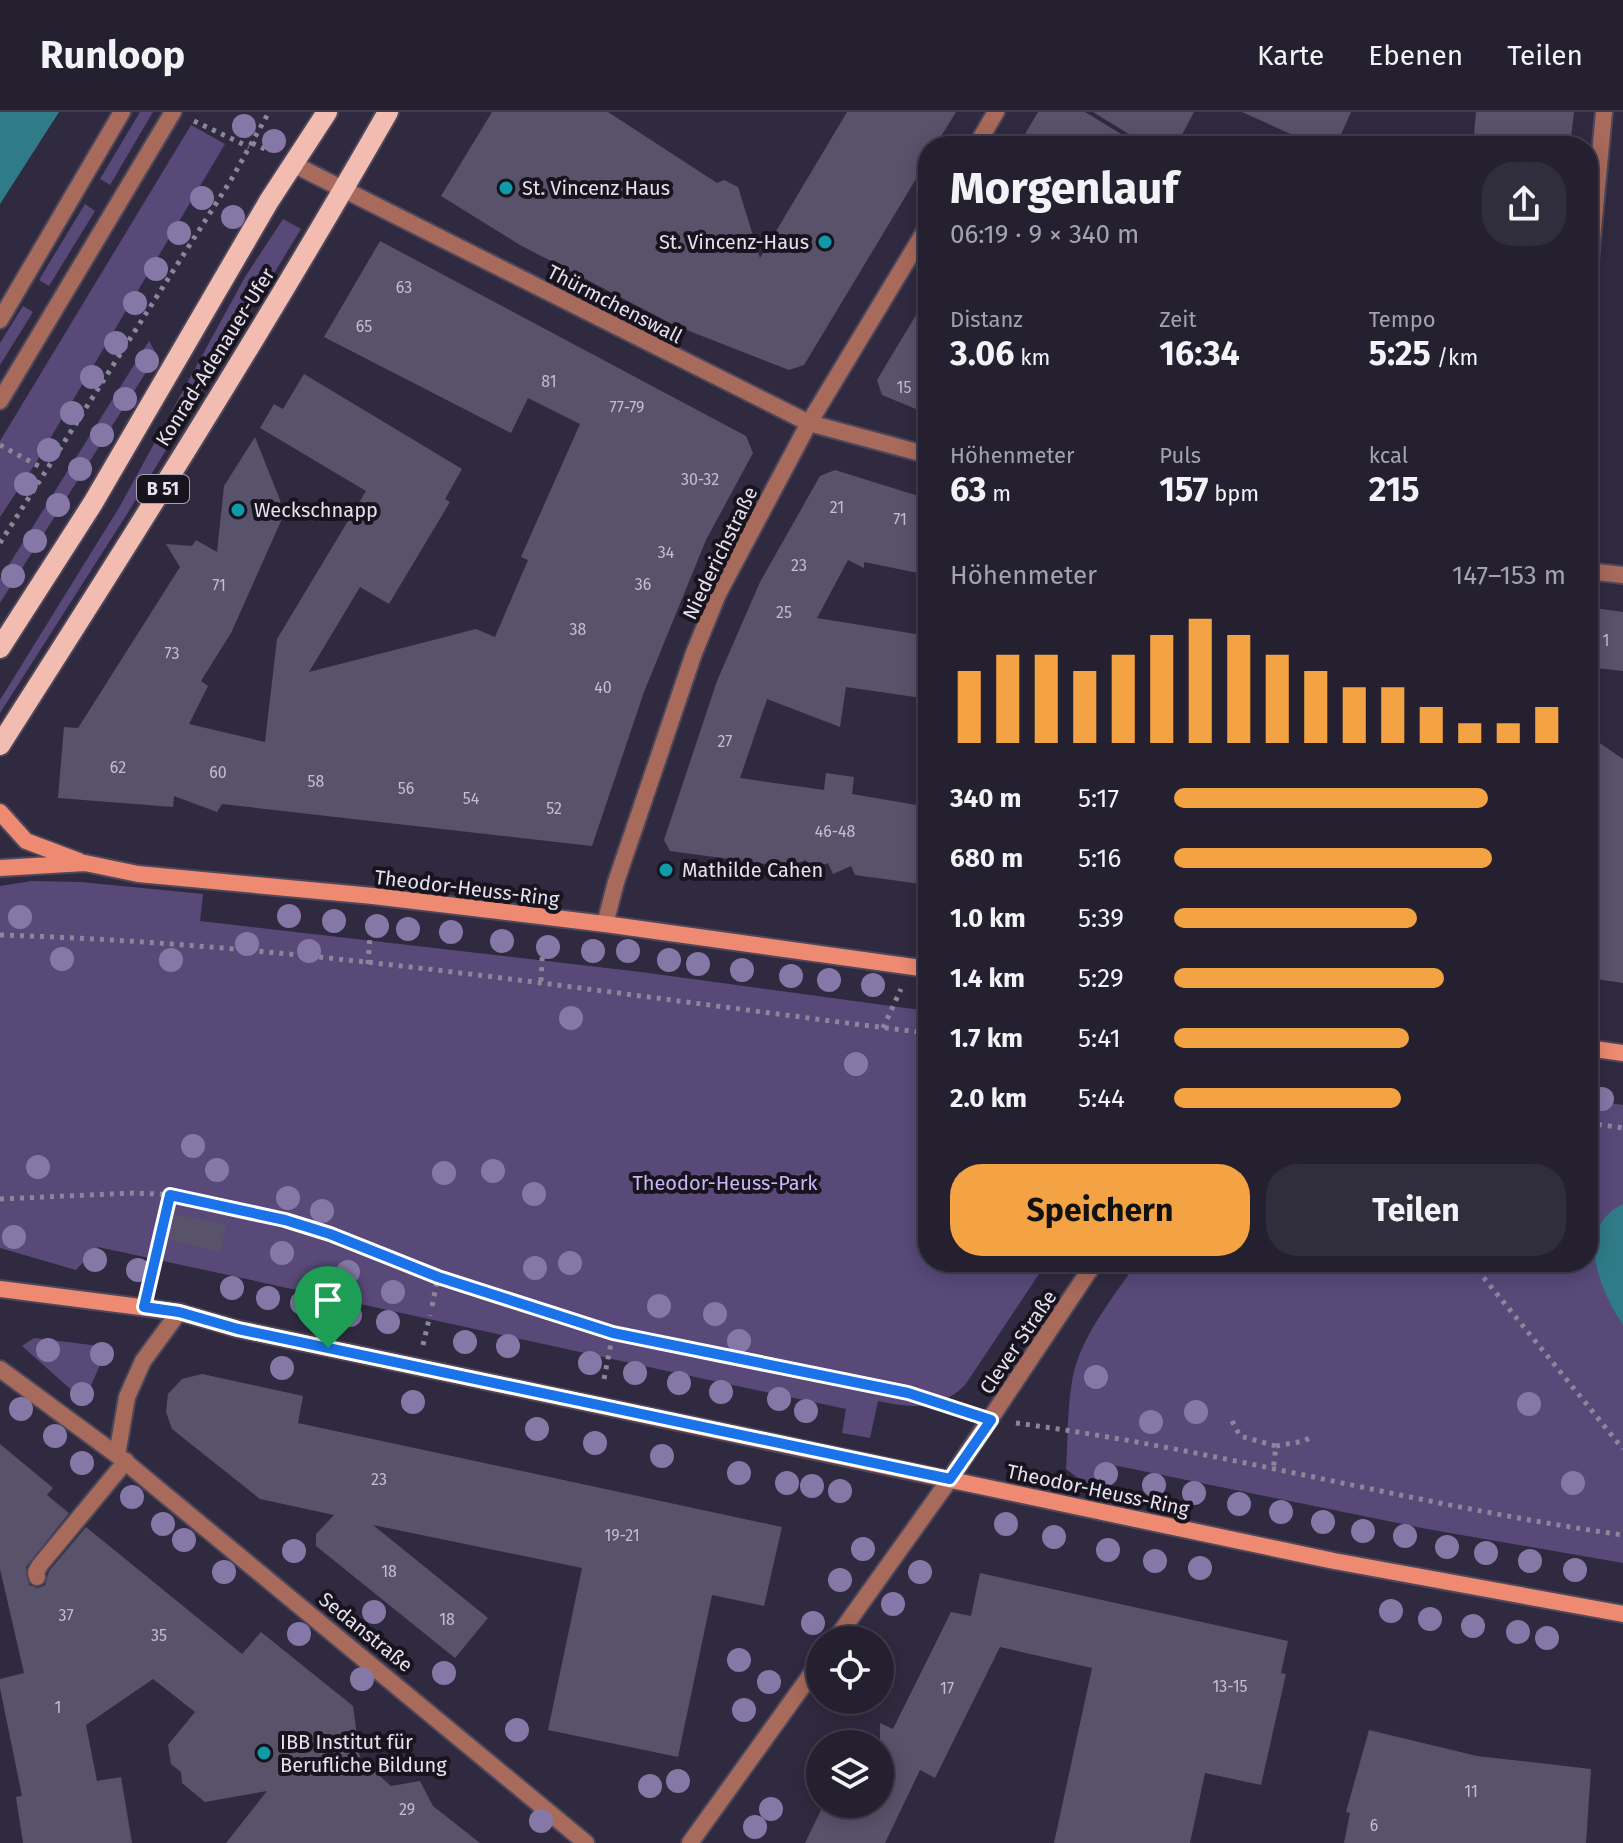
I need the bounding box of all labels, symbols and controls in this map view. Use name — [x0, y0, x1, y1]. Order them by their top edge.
text: Runloop — [40, 32, 185, 78]
text: Karte — [1257, 39, 1324, 72]
text: Ebenen — [1368, 39, 1463, 72]
text: Teilen — [1507, 39, 1583, 72]
text: Morgenlauf — [950, 162, 1178, 215]
button: share — [1482, 162, 1566, 246]
place label: St. Vincenz Haus — [522, 176, 670, 200]
marker: St. Vincenz Haus — [497, 179, 515, 197]
text: 06:19 · 9 × 340 m — [950, 219, 1139, 250]
place label: St. Vincenz-Haus — [659, 230, 809, 254]
marker: St. Vincenz-Haus — [816, 233, 834, 251]
street label: Thürmchenswall — [544, 260, 687, 348]
street label: Konrad-Adenauer-Ufer — [150, 263, 280, 451]
house number: 63 — [396, 278, 412, 297]
text: Distanz — [950, 306, 1023, 333]
text: Zeit — [1159, 306, 1196, 333]
text: Tempo — [1369, 306, 1436, 333]
house number: 65 — [356, 317, 372, 336]
text: 3.06 — [950, 333, 1014, 374]
text: 16:34 — [1159, 333, 1240, 374]
text: 5:25 — [1369, 333, 1431, 374]
text: km — [1014, 344, 1050, 371]
text: /km — [1431, 344, 1478, 371]
house number: 81 — [541, 372, 557, 391]
house number: 15 — [897, 378, 911, 397]
house number: 77-79 — [610, 398, 644, 417]
text: Höhenmeter — [950, 442, 1075, 469]
text: Puls — [1159, 442, 1201, 469]
text: kcal — [1369, 442, 1408, 469]
text: 63 — [950, 469, 987, 510]
text: 157 — [1159, 469, 1208, 510]
text: 215 — [1369, 469, 1420, 510]
house number: 30-32 — [681, 470, 719, 489]
road number: B 51 — [137, 475, 189, 503]
text: m — [987, 480, 1011, 507]
text: bpm — [1208, 480, 1259, 507]
street label: Niederichstraße — [677, 483, 763, 623]
place label: Weckschnapp — [254, 498, 378, 522]
house number: 21 — [830, 498, 844, 517]
marker: Weckschnapp — [229, 501, 247, 519]
house number: 71 — [893, 510, 907, 529]
house number: 34 — [658, 543, 675, 562]
house number: 23 — [791, 556, 807, 575]
text: Höhenmeter — [950, 560, 1097, 591]
text: 147–153 m — [1452, 560, 1566, 591]
house number: 36 — [635, 575, 651, 594]
house number: 71 — [212, 576, 226, 595]
house number: 25 — [776, 603, 792, 622]
house number: 38 — [570, 620, 587, 639]
house number: 1 — [1603, 631, 1609, 650]
house number: 73 — [165, 644, 179, 663]
house number: 40 — [594, 678, 612, 697]
house number: 27 — [718, 732, 732, 751]
house number: 62 — [110, 758, 126, 777]
house number: 60 — [209, 763, 227, 782]
house number: 58 — [308, 772, 325, 791]
house number: 56 — [398, 779, 414, 798]
text: 340 m — [950, 783, 1022, 814]
text: 5:17 — [1078, 783, 1119, 814]
house number: 54 — [463, 789, 480, 808]
house number: 52 — [546, 799, 562, 818]
house number: 46-48 — [815, 822, 856, 841]
text: 680 m — [950, 843, 1023, 874]
text: 5:16 — [1078, 843, 1121, 874]
place label: Mathilde Cahen — [682, 858, 823, 882]
marker: Mathilde Cahen — [657, 861, 675, 879]
street label: Theodor-Heuss-Ring — [373, 865, 561, 911]
text: 1.0 km — [950, 903, 1026, 934]
text: 5:39 — [1078, 903, 1124, 934]
text: 1.4 km — [950, 963, 1025, 994]
text: 5:29 — [1078, 963, 1124, 994]
text: 1.7 km — [950, 1023, 1023, 1054]
text: 5:41 — [1078, 1023, 1121, 1054]
text: 2.0 km — [950, 1083, 1027, 1114]
text: 5:44 — [1078, 1083, 1125, 1114]
button: Speichern — [950, 1164, 1250, 1256]
button: Teilen — [1266, 1164, 1566, 1256]
park label: Theodor-Heuss-Park — [632, 1171, 818, 1195]
pin — [294, 1266, 362, 1348]
icon: arrive — [306, 1278, 350, 1322]
street label: Clever Straße — [974, 1286, 1062, 1398]
street label: Theodor-Heuss-Ring — [1005, 1459, 1192, 1521]
house number: 23 — [371, 1470, 387, 1489]
house number: 19-21 — [604, 1526, 640, 1545]
house number: 18 — [381, 1562, 397, 1581]
street label: Sedanstraße — [314, 1587, 418, 1677]
house number: 37 — [58, 1606, 74, 1625]
house number: 18 — [439, 1610, 455, 1629]
house number: 35 — [151, 1626, 167, 1645]
map controls — [806, 1626, 894, 1818]
button: locate — [806, 1626, 894, 1714]
house number: 13-15 — [1212, 1677, 1248, 1696]
house number: 17 — [940, 1679, 954, 1698]
house number: 1 — [55, 1698, 61, 1717]
place label: IBB Institut für Berufliche Bildung — [280, 1730, 447, 1777]
button: layers — [806, 1730, 894, 1818]
marker: IBB Institut für Berufliche Bildung — [255, 1744, 273, 1762]
house number: 11 — [1464, 1782, 1478, 1801]
house number: 29 — [399, 1800, 415, 1819]
house number: 6 — [1370, 1816, 1378, 1835]

